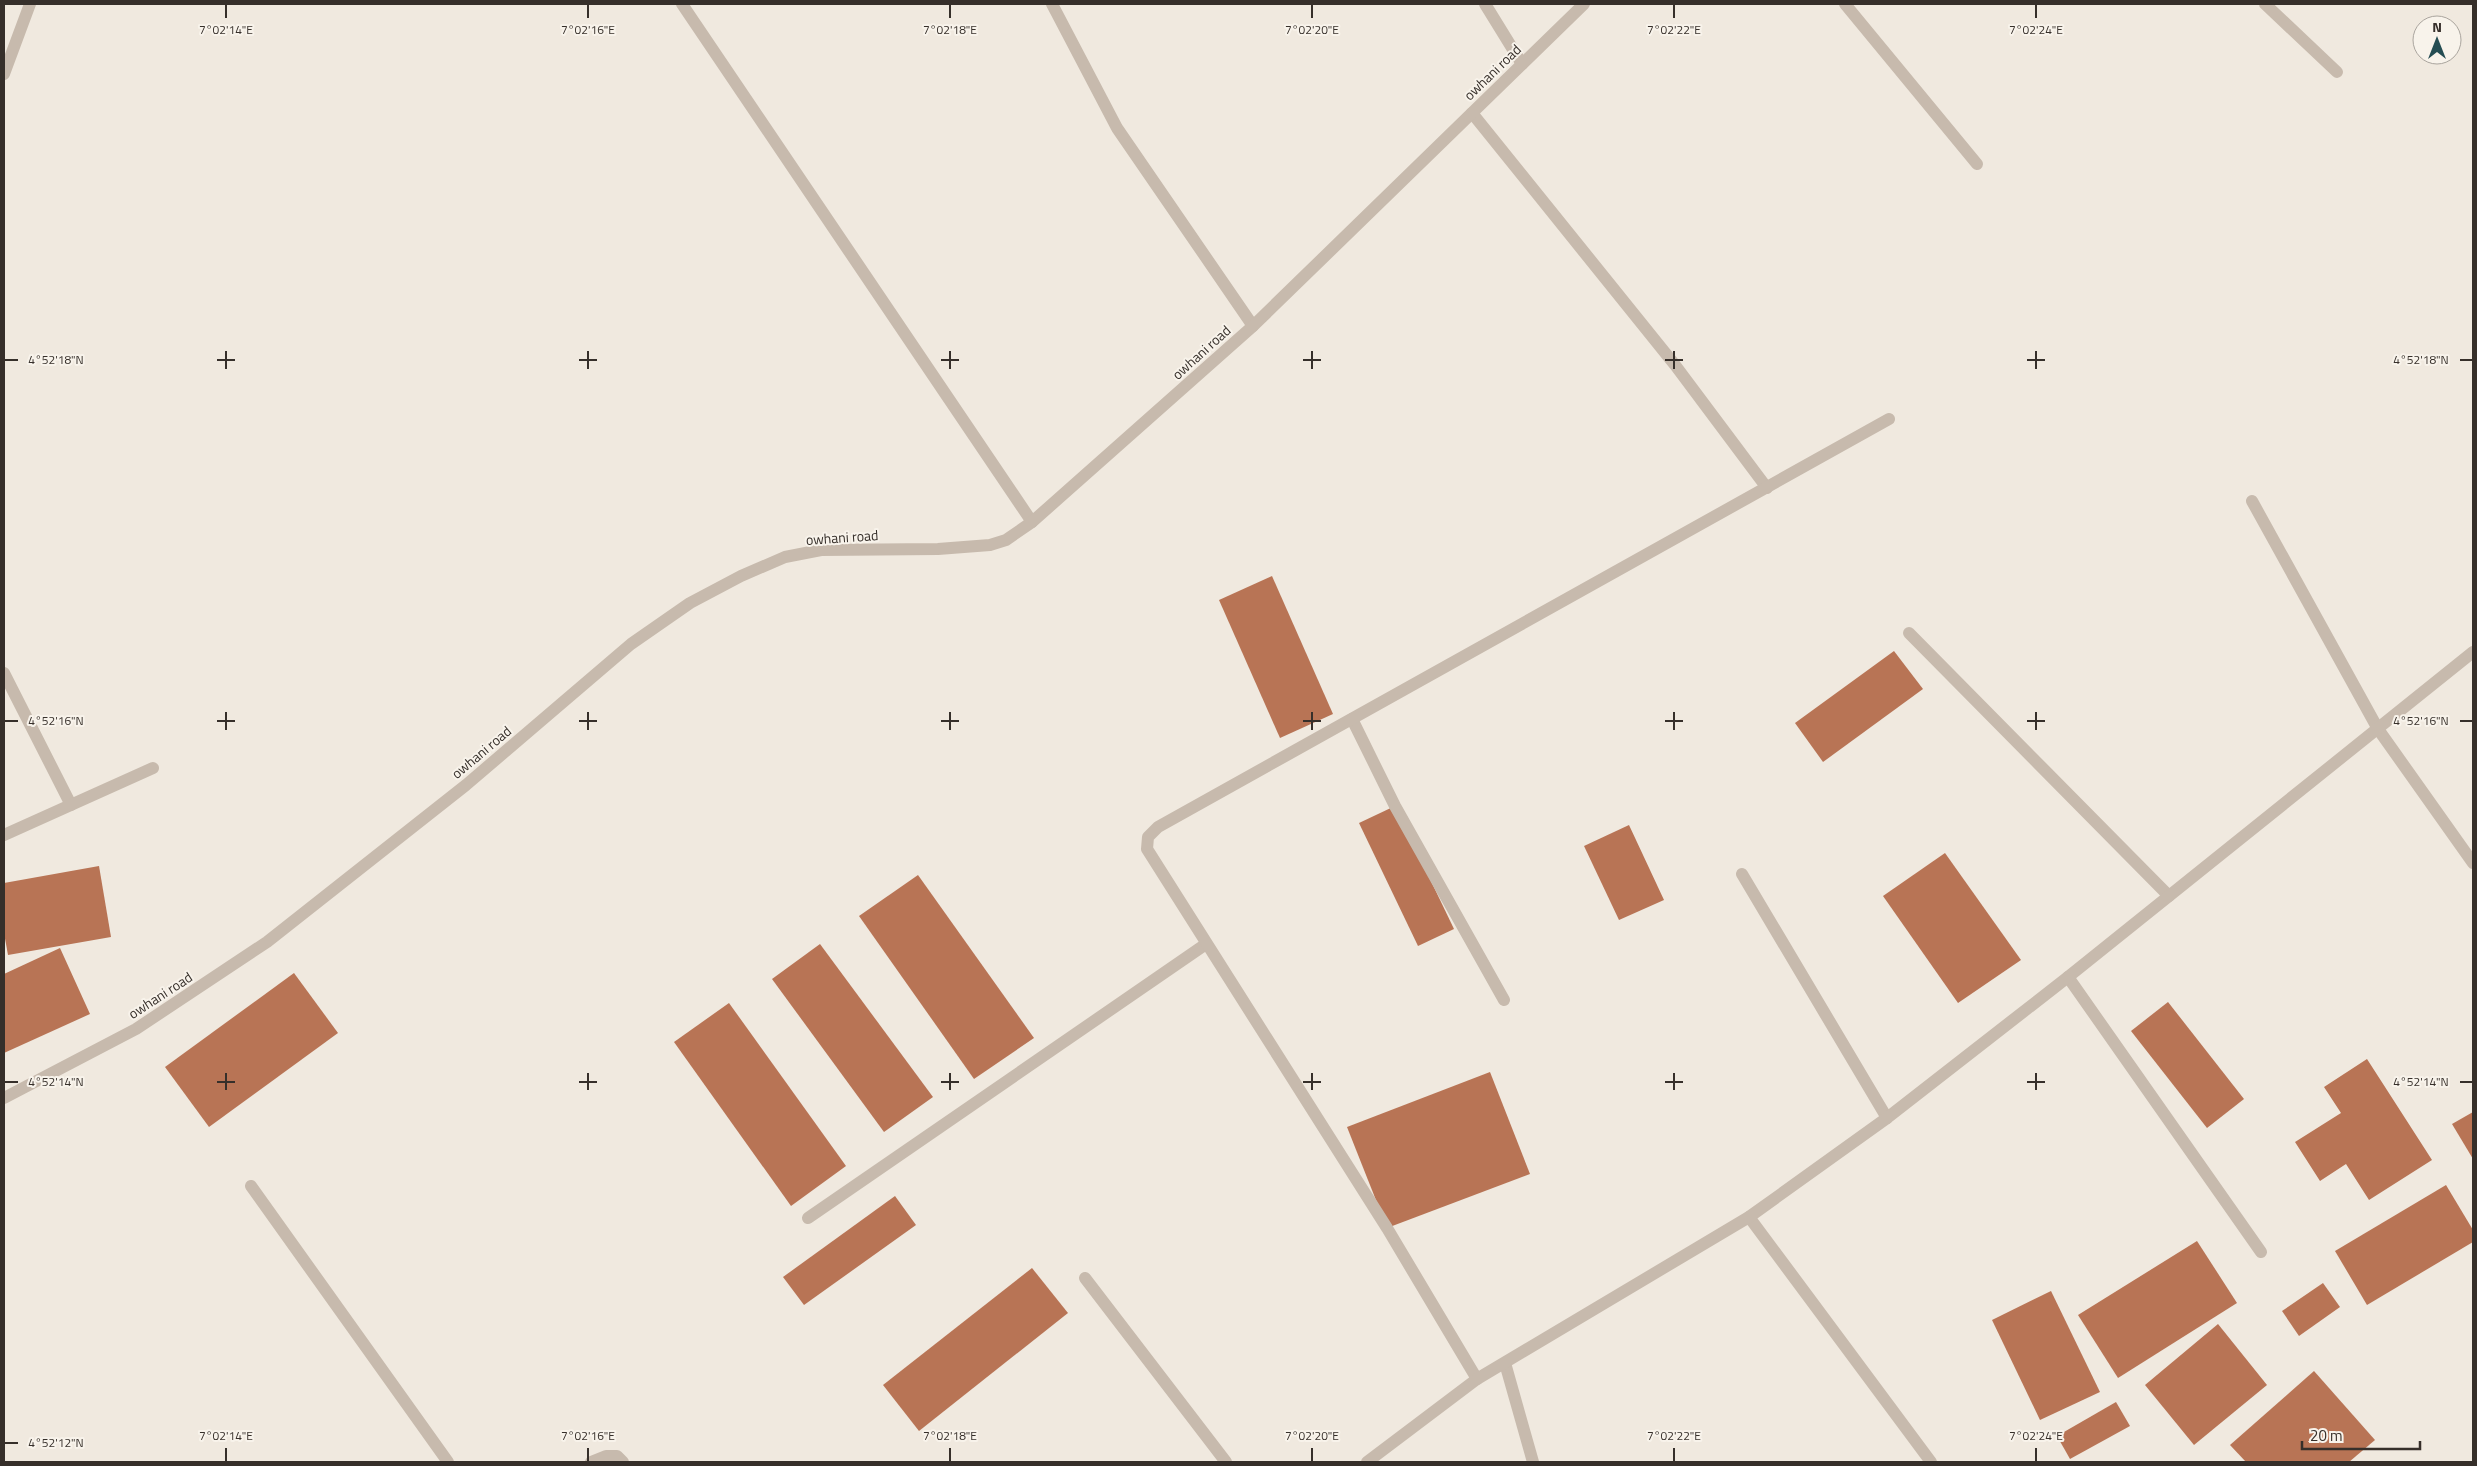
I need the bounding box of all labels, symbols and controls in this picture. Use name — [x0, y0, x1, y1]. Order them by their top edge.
north arrow — [2412, 15, 2462, 65]
text: N — [2432, 16, 2442, 37]
text: 7°02'14"E — [199, 20, 253, 39]
text: 7°02'16"E — [561, 20, 615, 39]
text: 7°02'18"E — [923, 20, 977, 39]
text: 7°02'20"E — [1285, 20, 1339, 39]
text: 7°02'22"E — [1647, 20, 1701, 39]
text: 7°02'24"E — [2009, 20, 2063, 39]
street label: owhani road — [1459, 39, 1525, 105]
street label: owhani road — [1167, 320, 1235, 384]
text: 4°52'18"N — [28, 350, 84, 369]
text: 4°52'18"N — [2393, 350, 2449, 369]
street label: owhani road — [805, 524, 879, 550]
text: 4°52'16"N — [28, 711, 84, 730]
text: 4°52'16"N — [2393, 711, 2449, 730]
street label: owhani road — [446, 721, 516, 783]
street label: owhani road — [124, 966, 196, 1024]
text: 4°52'14"N — [28, 1072, 84, 1091]
text: 4°52'14"N — [2393, 1072, 2449, 1091]
scale bar — [2302, 1418, 2420, 1450]
text: 20 m — [2310, 1424, 2343, 1447]
text: 7°02'14"E — [199, 1426, 253, 1445]
text: 7°02'16"E — [561, 1426, 615, 1445]
text: 7°02'18"E — [923, 1426, 977, 1445]
text: 7°02'20"E — [1285, 1426, 1339, 1445]
text: 7°02'22"E — [1647, 1426, 1701, 1445]
text: 7°02'24"E — [2009, 1426, 2063, 1445]
text: 4°52'12"N — [28, 1433, 84, 1452]

